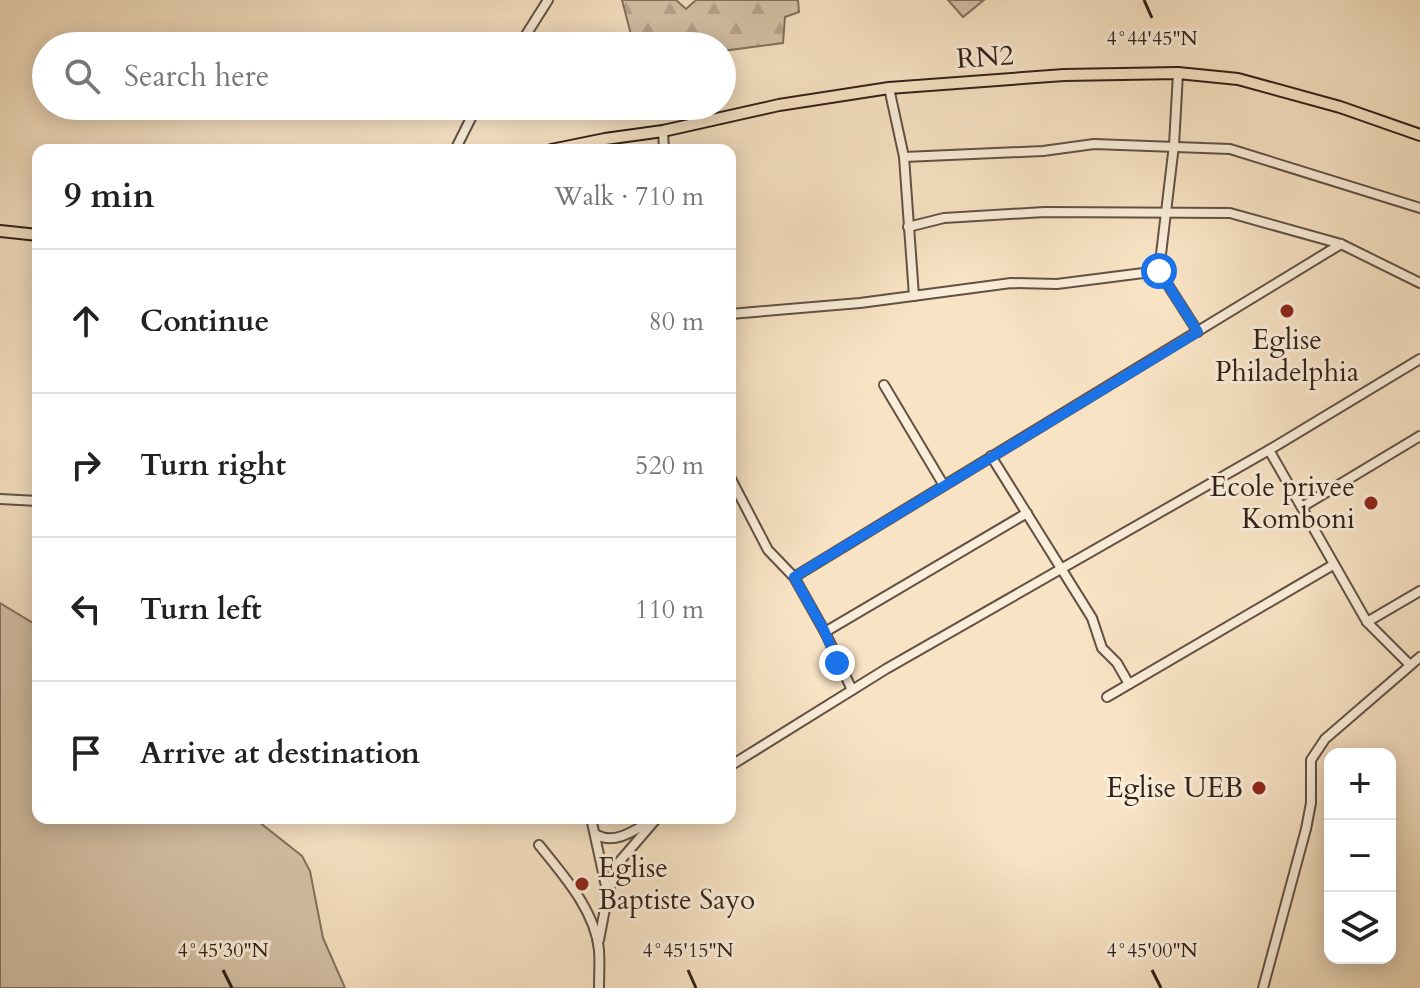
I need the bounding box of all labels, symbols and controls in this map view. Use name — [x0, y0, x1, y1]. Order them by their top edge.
text: 4°44'45"N — [1106, 25, 1198, 52]
search box — [32, 32, 736, 120]
street label: RN2 — [955, 36, 1015, 78]
icon: search — [60, 54, 104, 98]
text: Search here — [124, 56, 269, 97]
text: 9 min — [64, 173, 155, 219]
text: Walk · 710 m — [554, 179, 704, 214]
route start — [1141, 253, 1177, 289]
icon: ahead — [64, 299, 108, 343]
text: Continue — [140, 301, 269, 342]
marker: Eglise Philadelphia — [1278, 302, 1296, 320]
text: 80 m — [648, 304, 704, 339]
place label: Eglise Philadelphia — [1215, 321, 1359, 391]
icon: right — [64, 443, 108, 487]
text: Turn right — [140, 445, 286, 486]
text: 520 m — [635, 448, 704, 483]
place label: Ecole privee Komboni — [1210, 468, 1355, 538]
marker: Ecole privee Komboni — [1362, 494, 1380, 512]
icon: left — [64, 587, 108, 631]
text: Turn left — [140, 589, 262, 630]
text: 110 m — [635, 592, 704, 627]
route end — [819, 645, 855, 681]
icon: arrive — [64, 731, 108, 775]
text: Arrive at destination — [140, 733, 420, 774]
map controls — [1324, 748, 1396, 964]
button: + — [1324, 748, 1396, 820]
place label: Eglise UEB — [1106, 769, 1243, 807]
marker: Eglise UEB — [1250, 779, 1268, 797]
button: − — [1324, 820, 1396, 892]
place label: Eglise Baptiste Sayo — [598, 849, 755, 919]
marker: Eglise Baptiste Sayo — [573, 875, 591, 893]
button: layers — [1324, 892, 1396, 964]
text: 4°45'30"N — [177, 937, 269, 964]
text: 4°45'15"N — [642, 937, 734, 964]
text: 4°45'00"N — [1106, 937, 1198, 964]

